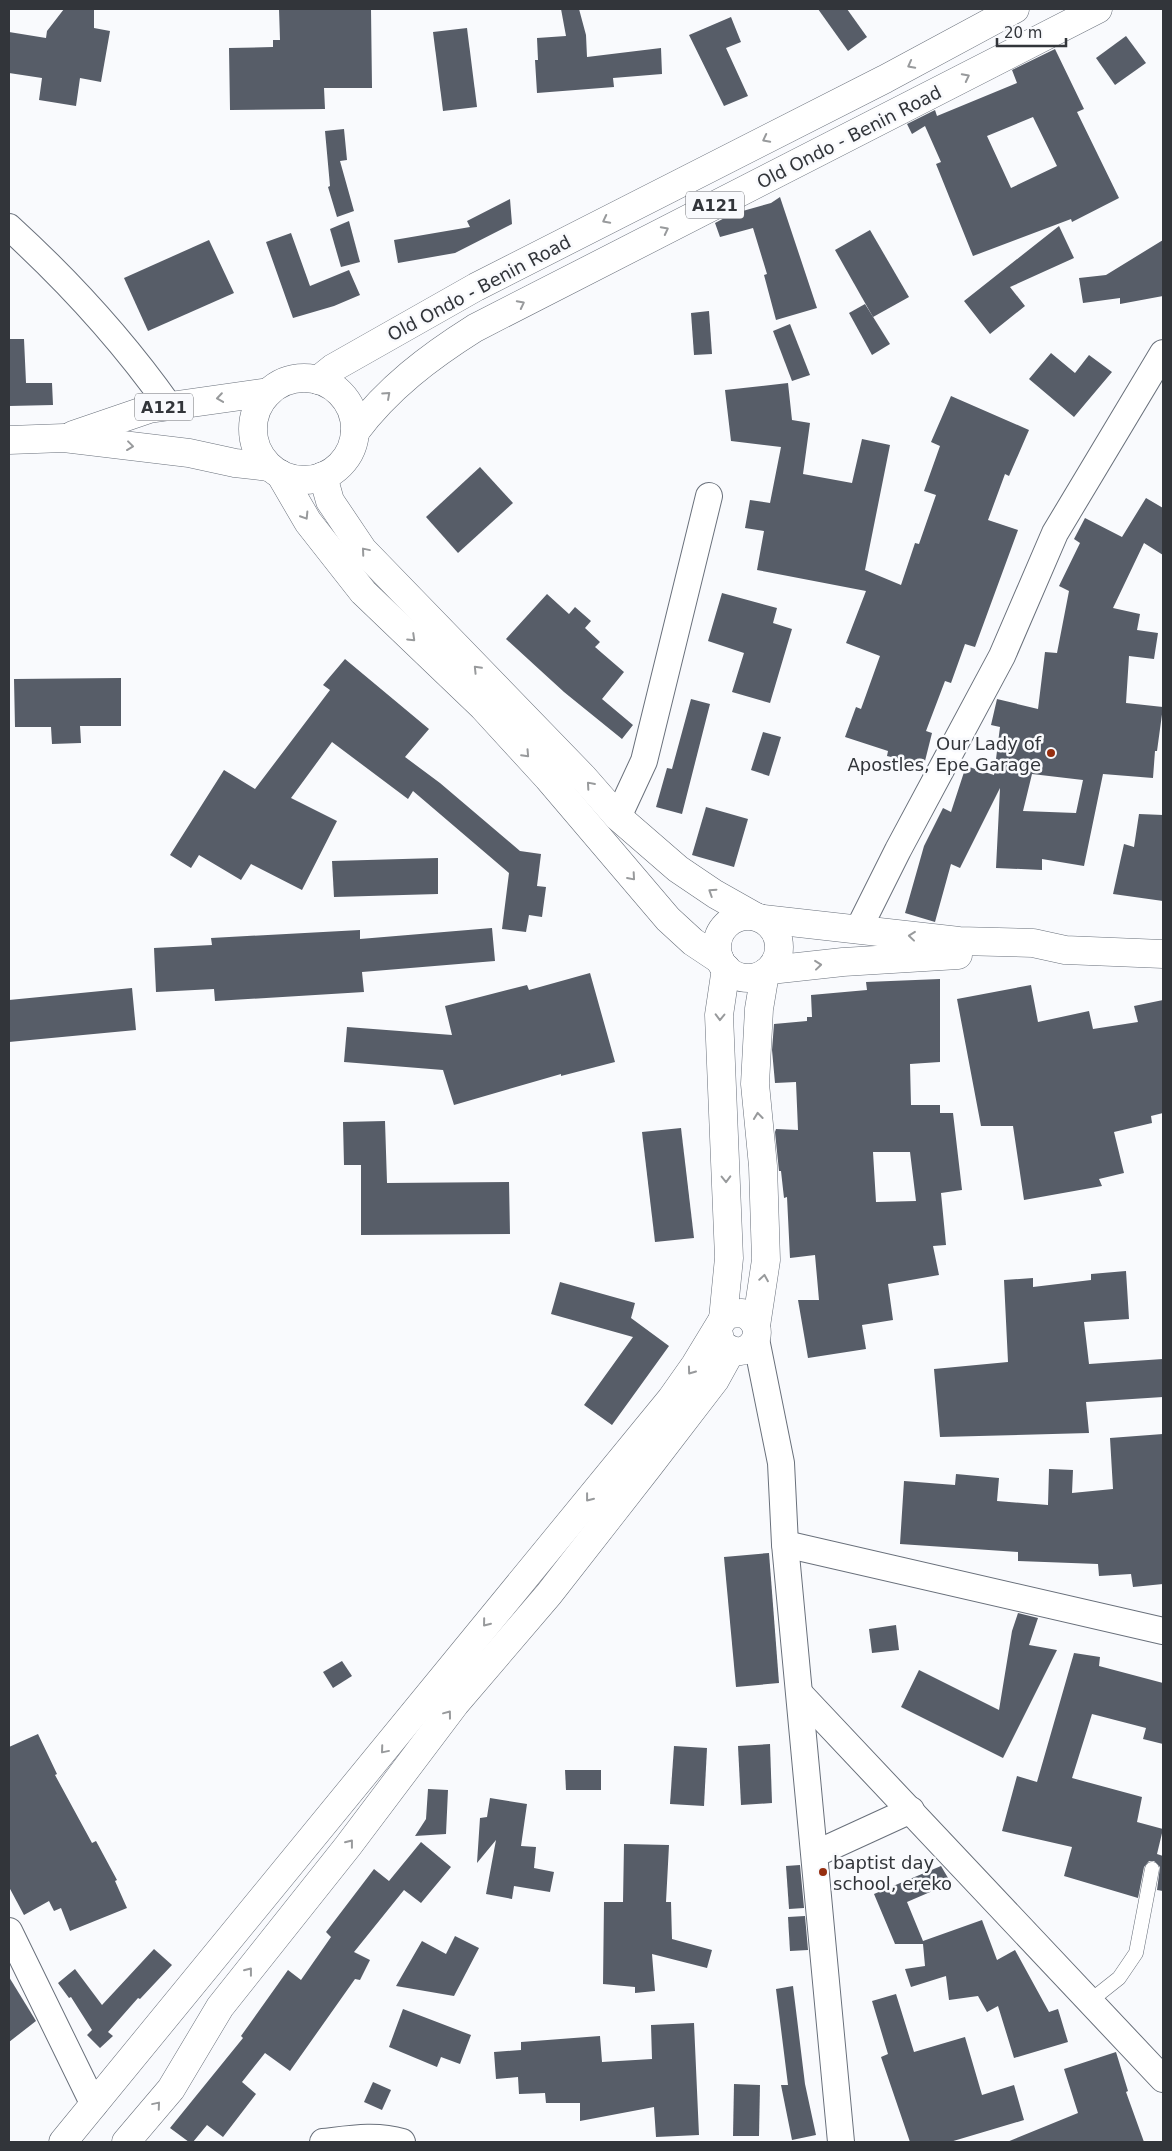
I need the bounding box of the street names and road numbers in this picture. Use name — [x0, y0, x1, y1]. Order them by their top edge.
street label: Old Ondo - Benin Road — [753, 81, 945, 193]
road number: A121 — [686, 192, 744, 218]
street label: Old Ondo - Benin Road — [384, 231, 574, 345]
road number: A121 — [135, 394, 193, 421]

